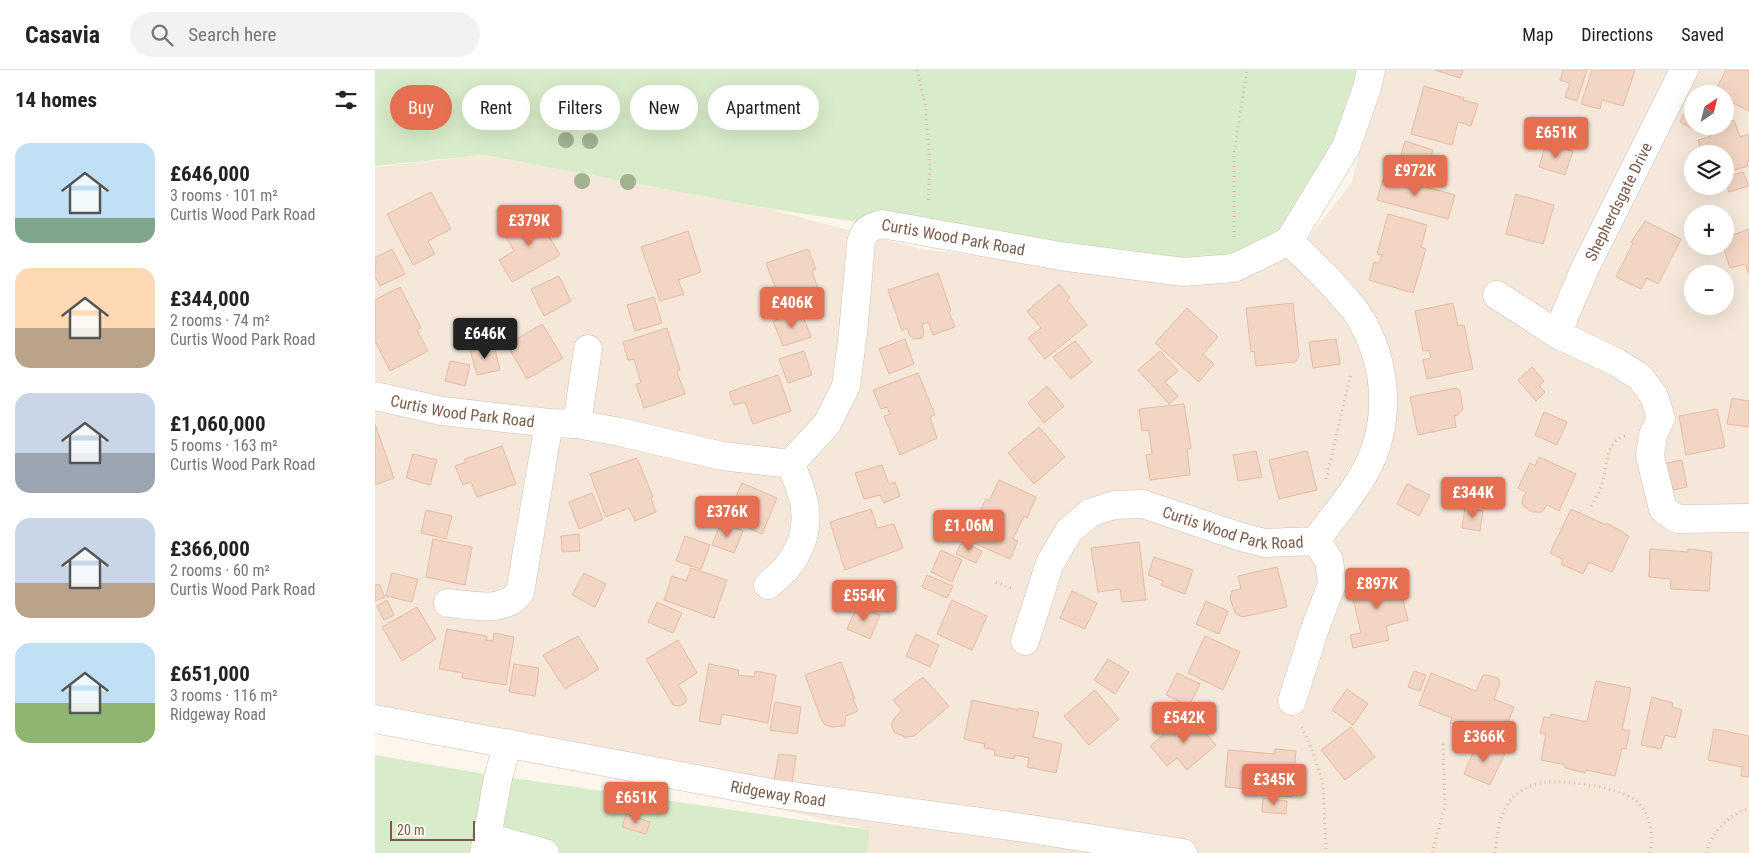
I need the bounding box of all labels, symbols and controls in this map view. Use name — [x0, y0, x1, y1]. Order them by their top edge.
search box — [130, 12, 480, 57]
text: Casavia — [25, 21, 100, 49]
icon: search — [148, 21, 176, 49]
text: Search here — [188, 23, 277, 46]
text: Map — [1522, 24, 1553, 45]
text: Directions — [1581, 24, 1653, 45]
text: Saved — [1681, 24, 1724, 45]
chip: Buy — [390, 85, 452, 130]
chip: Rent — [462, 85, 530, 130]
chip: Filters — [540, 85, 620, 130]
chip: New — [630, 85, 698, 130]
chip: Apartment — [708, 85, 819, 130]
north arrow — [1684, 85, 1734, 135]
map controls — [1684, 85, 1734, 315]
icon: filters — [332, 86, 360, 114]
text: 14 homes — [15, 88, 97, 112]
pin: £651K — [1521, 116, 1591, 159]
text: £651K — [1535, 123, 1577, 142]
street label: Shepherdsgate Drive — [1581, 139, 1656, 264]
button: layers — [1684, 145, 1734, 195]
pin: £972K — [1380, 154, 1450, 197]
text: £972K — [1394, 161, 1436, 180]
text: £646,000 — [170, 162, 250, 186]
icon: home — [55, 163, 115, 223]
text: 3 rooms · 101 m² — [170, 186, 278, 205]
pin: £379K — [494, 204, 564, 247]
text: Curtis Wood Park Road — [170, 205, 315, 224]
button: + — [1684, 205, 1734, 255]
text: £379K — [508, 211, 550, 230]
street label: Curtis Wood Park Road — [880, 215, 1027, 259]
button: − — [1684, 265, 1734, 315]
pin: £406K — [757, 286, 827, 329]
text: £344,000 — [170, 287, 250, 311]
icon: home — [55, 288, 115, 348]
text: £406K — [771, 293, 813, 312]
text: 2 rooms · 74 m² — [170, 311, 270, 330]
pin: £646K — [450, 318, 520, 360]
text: £646K — [464, 324, 506, 343]
text: Curtis Wood Park Road — [170, 330, 315, 349]
street label: Curtis Wood Park Road — [389, 390, 536, 431]
text: £1,060,000 — [170, 412, 266, 436]
icon: home — [55, 413, 115, 473]
text: 5 rooms · 163 m² — [170, 436, 278, 455]
text: Curtis Wood Park Road — [170, 455, 315, 474]
pin: £344K — [1438, 476, 1508, 519]
text: £344K — [1452, 483, 1494, 502]
pin: £376K — [692, 496, 762, 538]
text: £376K — [706, 502, 748, 521]
street label: Curtis Wood Park Road — [1160, 502, 1304, 553]
pin: £1.06M — [928, 510, 1010, 552]
text: £1.06M — [944, 516, 994, 535]
text: £366,000 — [170, 537, 250, 561]
icon: home — [55, 538, 115, 598]
text: 2 rooms · 60 m² — [170, 561, 270, 580]
pin: £897K — [1342, 568, 1412, 610]
text: £897K — [1356, 574, 1398, 593]
text: Curtis Wood Park Road — [170, 580, 315, 599]
pin: £554K — [829, 580, 899, 622]
text: £554K — [843, 586, 885, 605]
text: £651,000 — [170, 662, 250, 686]
icon: home — [55, 663, 115, 723]
text: 3 rooms · 116 m² — [170, 686, 278, 705]
pin: £542K — [1149, 702, 1219, 744]
text: Ridgeway Road — [170, 705, 266, 724]
text: £542K — [1163, 708, 1205, 727]
pin: £366K — [1449, 720, 1519, 763]
text: £366K — [1463, 727, 1505, 746]
pin: £345K — [1239, 764, 1309, 806]
text: £345K — [1253, 770, 1295, 789]
street label: Ridgeway Road — [729, 776, 827, 810]
pin: £651K — [601, 782, 671, 824]
text: £651K — [615, 788, 657, 807]
scale bar — [390, 818, 475, 841]
text: 20 m — [397, 822, 425, 838]

